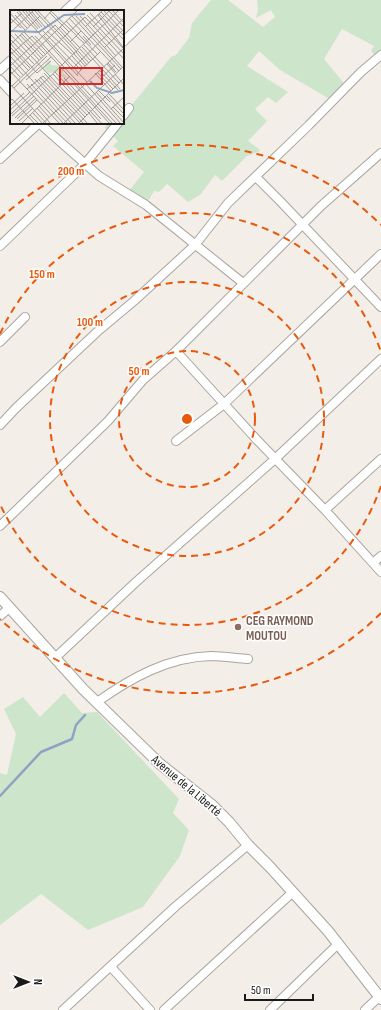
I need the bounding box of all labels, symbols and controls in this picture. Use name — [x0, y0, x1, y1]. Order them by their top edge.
inset map — [10, 10, 124, 124]
text: 200 m — [58, 164, 84, 179]
text: 150 m — [29, 267, 55, 282]
text: 100 m — [77, 315, 103, 330]
text: 50 m — [129, 364, 149, 379]
centre of rings — [180, 412, 194, 426]
place label: CEG RAYMOND MOUTOU — [246, 613, 314, 644]
marker: CEG RAYMOND MOUTOU — [233, 622, 243, 632]
street label: Avenue de la Liberté — [147, 751, 225, 820]
north arrow — [8, 962, 48, 1002]
scale bar — [245, 976, 313, 1002]
text: N — [31, 979, 44, 985]
text: 50 m — [251, 983, 271, 998]

